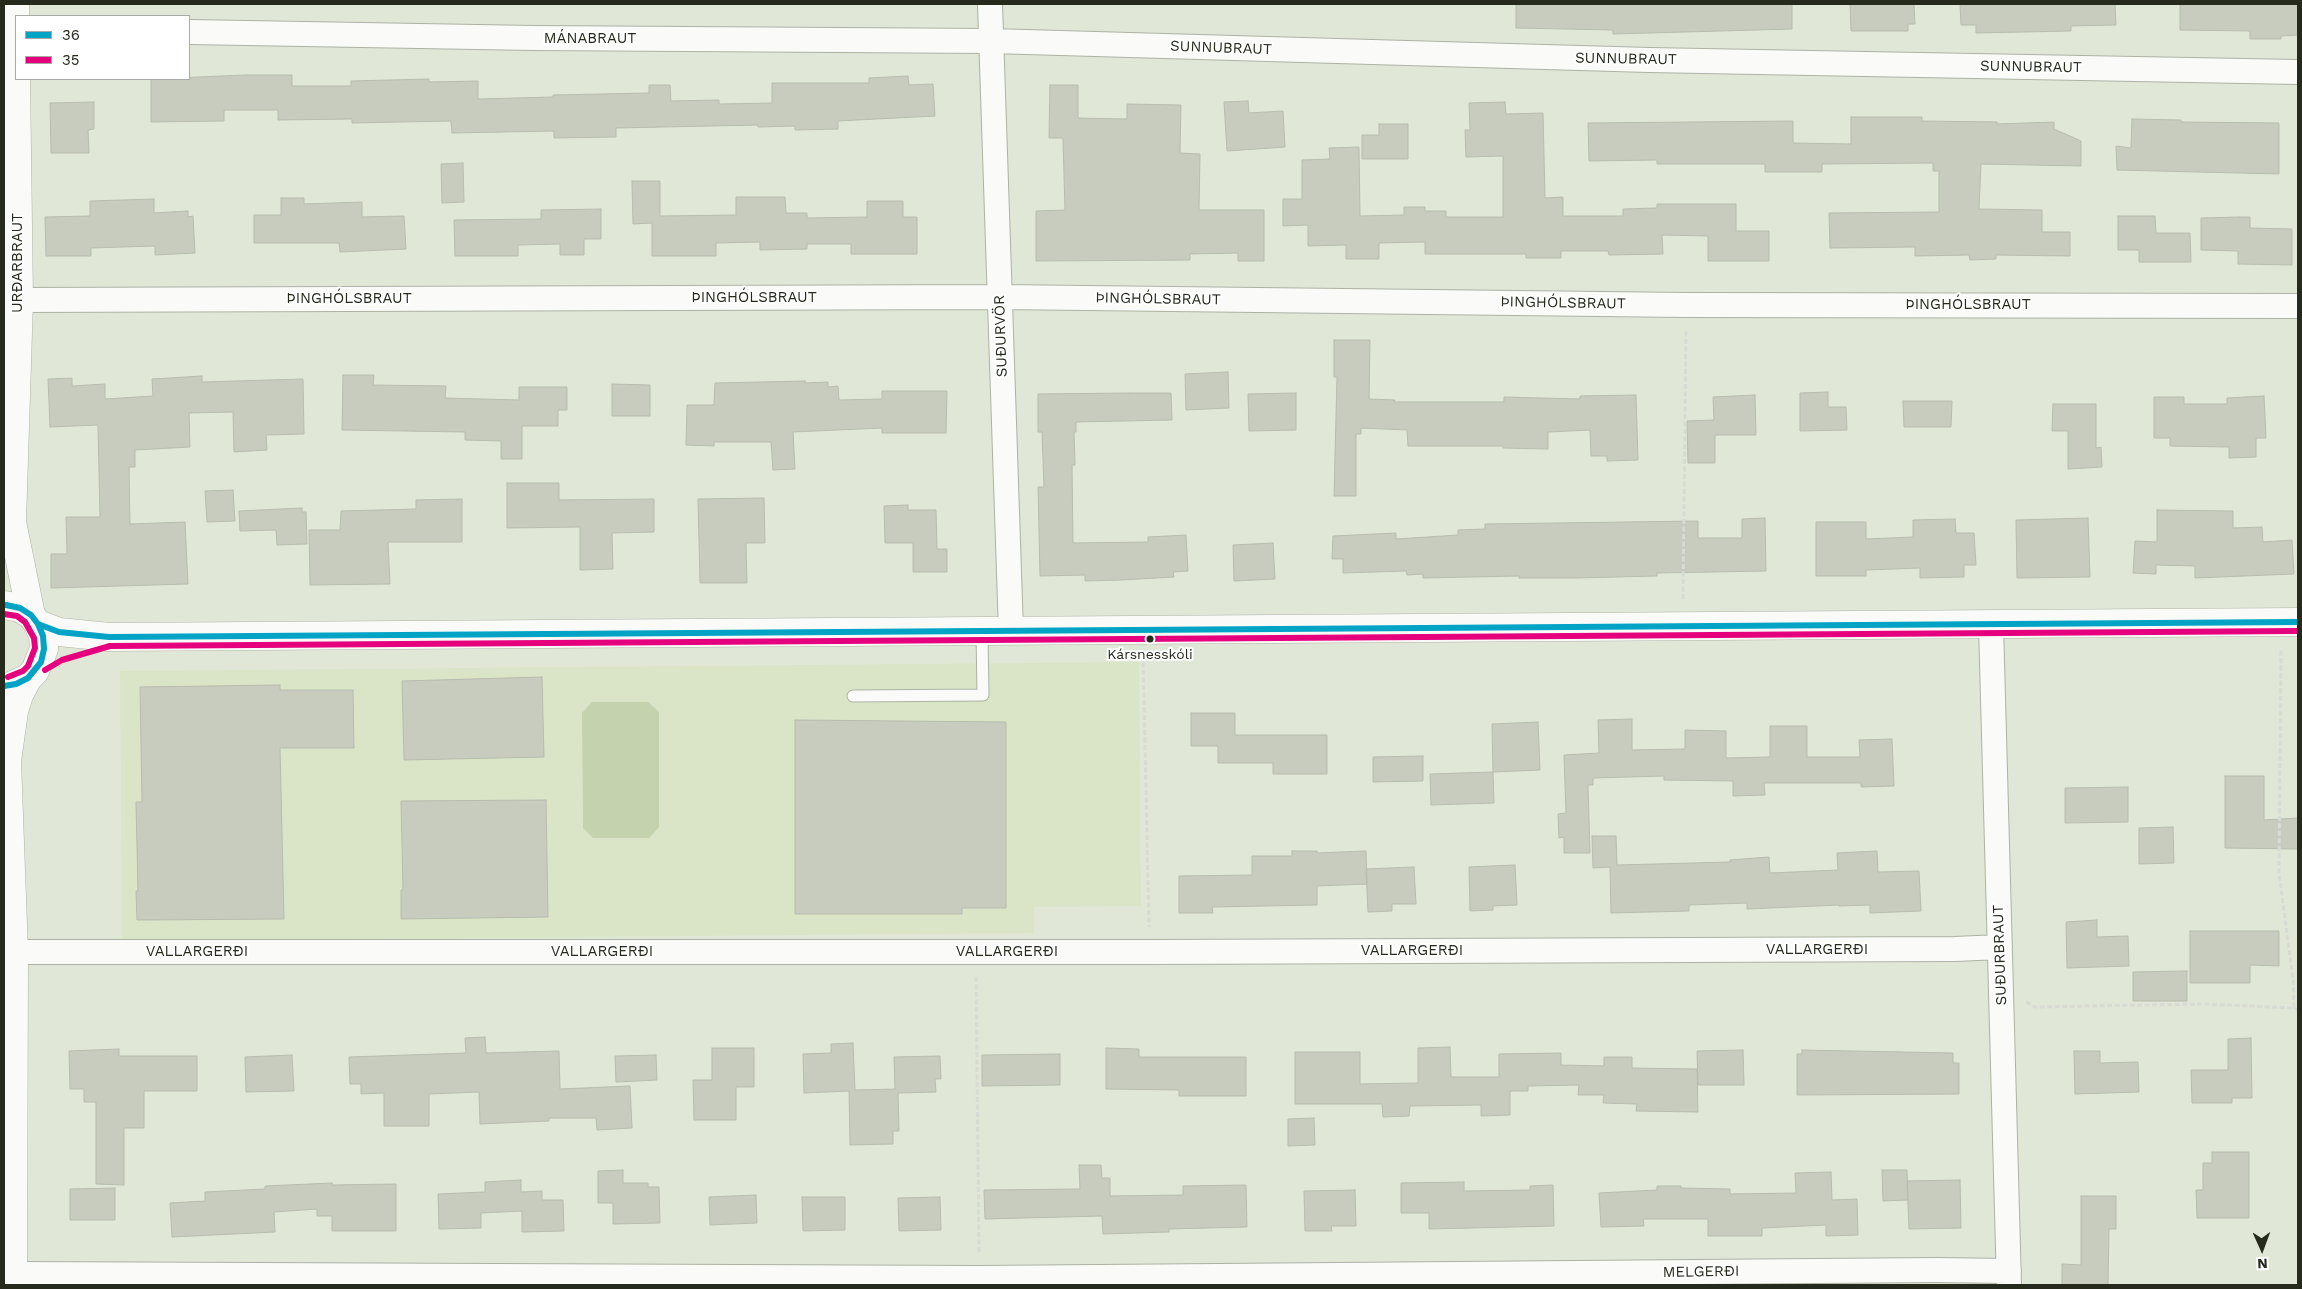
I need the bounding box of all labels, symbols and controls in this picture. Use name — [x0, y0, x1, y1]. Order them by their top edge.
legend — [15, 15, 190, 80]
text: 36 — [62, 26, 80, 44]
street label: MÁNABRAUT — [544, 30, 636, 48]
street label: SUNNUBRAUT — [1170, 37, 1272, 59]
street label: SUNNUBRAUT — [1575, 49, 1677, 69]
text: 35 — [62, 51, 79, 69]
street label: SUNNUBRAUT — [1980, 57, 2082, 77]
street label: URÐARBRAUT — [9, 213, 27, 313]
street label: ÞINGHÓLSBRAUT — [691, 289, 817, 307]
street label: ÞINGHÓLSBRAUT — [1095, 289, 1221, 309]
street label: ÞINGHÓLSBRAUT — [286, 290, 412, 308]
street label: ÞINGHÓLSBRAUT — [1500, 293, 1626, 313]
street label: SUÐURVÖR — [991, 295, 1011, 377]
street label: ÞINGHÓLSBRAUT — [1905, 296, 2031, 314]
marker: Kársnesskóli — [1145, 634, 1155, 644]
place label: Kársnesskóli — [1107, 647, 1193, 663]
street label: SUÐURBRAUT — [1989, 904, 2011, 1006]
street label: VALLARGERÐI — [1766, 941, 1868, 959]
street label: VALLARGERÐI — [1361, 942, 1463, 960]
street label: VALLARGERÐI — [146, 943, 248, 961]
street label: VALLARGERÐI — [551, 943, 653, 961]
street label: VALLARGERÐI — [956, 943, 1058, 961]
north arrow — [2237, 1224, 2287, 1274]
text: N — [2257, 1256, 2268, 1272]
street label: MELGERÐI — [1662, 1262, 1740, 1282]

